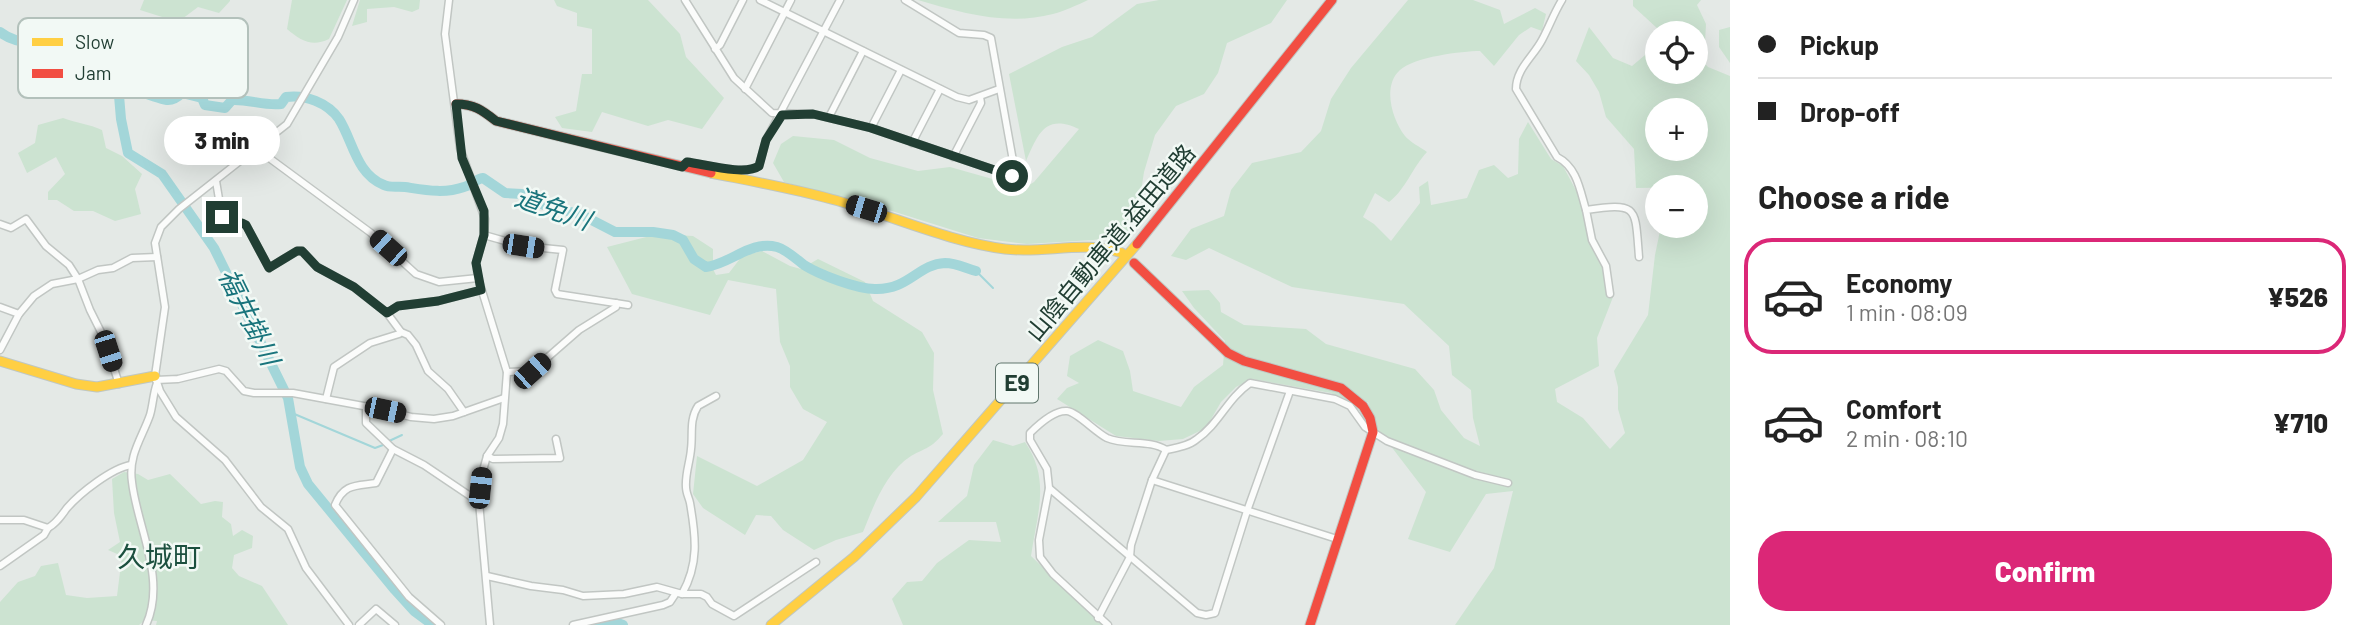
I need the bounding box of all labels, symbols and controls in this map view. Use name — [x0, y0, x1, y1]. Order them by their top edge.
legend — [18, 18, 248, 98]
map controls — [1645, 21, 1708, 238]
button: locate — [1645, 21, 1708, 84]
text: Pickup — [1800, 29, 1879, 60]
text: Slow — [75, 30, 114, 53]
text: Jam — [75, 61, 111, 84]
text: Drop-off — [1800, 96, 1900, 127]
button: + — [1645, 98, 1708, 161]
callout: 3 min — [164, 116, 280, 164]
text: 3 min — [194, 126, 250, 154]
street label: 山陰自動車道;益田道路 — [1019, 138, 1200, 346]
route start — [996, 160, 1028, 192]
button: − — [1645, 175, 1708, 238]
text: Choose a ride — [1758, 177, 1950, 215]
water label: 道免川 — [512, 180, 598, 236]
car — [843, 193, 890, 225]
route end — [206, 201, 238, 233]
car — [366, 226, 411, 270]
car — [501, 232, 546, 260]
water label: 福井掛川 — [214, 263, 288, 373]
icon: car — [1762, 265, 1825, 328]
text: Economy — [1846, 267, 1952, 298]
text: ¥526 — [2267, 281, 2328, 312]
text: 1 min · 08:09 — [1846, 298, 1968, 326]
car — [92, 328, 125, 374]
car — [510, 349, 555, 393]
road number: E9 — [996, 364, 1038, 402]
icon: car — [1762, 391, 1825, 454]
text: Comfort — [1846, 393, 1942, 424]
car — [363, 395, 408, 425]
text: ¥710 — [2273, 407, 2328, 438]
text: 2 min · 08:10 — [1846, 424, 1968, 452]
car — [468, 466, 493, 510]
button: Confirm — [1758, 531, 2332, 611]
district label: 久城町 — [117, 539, 201, 573]

